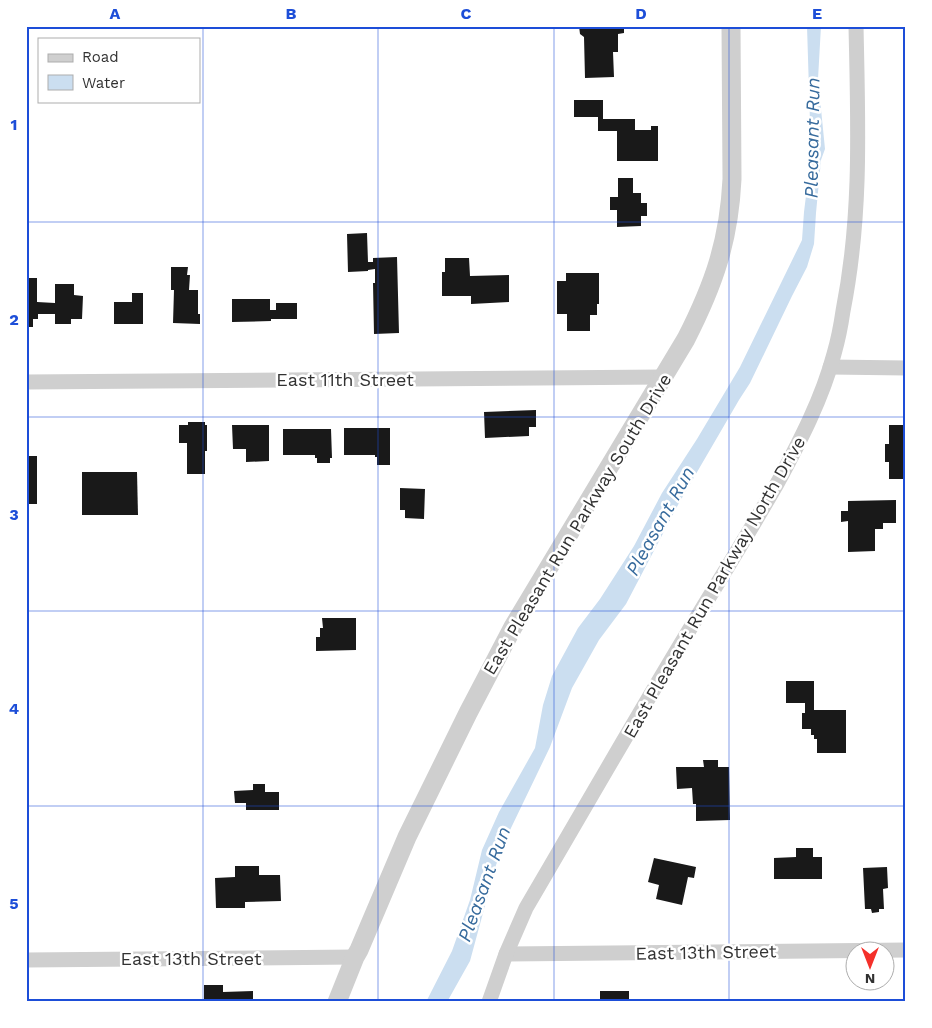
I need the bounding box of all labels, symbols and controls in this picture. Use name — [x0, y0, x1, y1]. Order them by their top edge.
text: A — [110, 4, 121, 23]
text: B — [286, 4, 297, 23]
text: C — [461, 4, 472, 23]
text: D — [635, 4, 647, 23]
text: E — [812, 4, 822, 23]
legend — [38, 38, 200, 102]
text: Road — [82, 48, 119, 66]
text: Water — [82, 74, 125, 92]
water label: Pleasant Run — [799, 77, 825, 199]
text: 1 — [11, 115, 17, 134]
text: 2 — [9, 310, 19, 329]
street label: East 11th Street — [276, 369, 414, 390]
street label: East Pleasant Run Parkway South Drive — [478, 370, 676, 678]
street label: East Pleasant Run Parkway North Drive — [619, 432, 809, 742]
water label: Pleasant Run — [621, 463, 699, 579]
text: 3 — [9, 505, 19, 524]
text: 4 — [9, 699, 19, 718]
water label: Pleasant Run — [453, 823, 515, 945]
text: 5 — [9, 894, 19, 913]
street label: East 13th Street — [635, 940, 777, 964]
north arrow — [844, 940, 894, 990]
street label: East 13th Street — [121, 948, 262, 969]
text: N — [865, 971, 875, 987]

